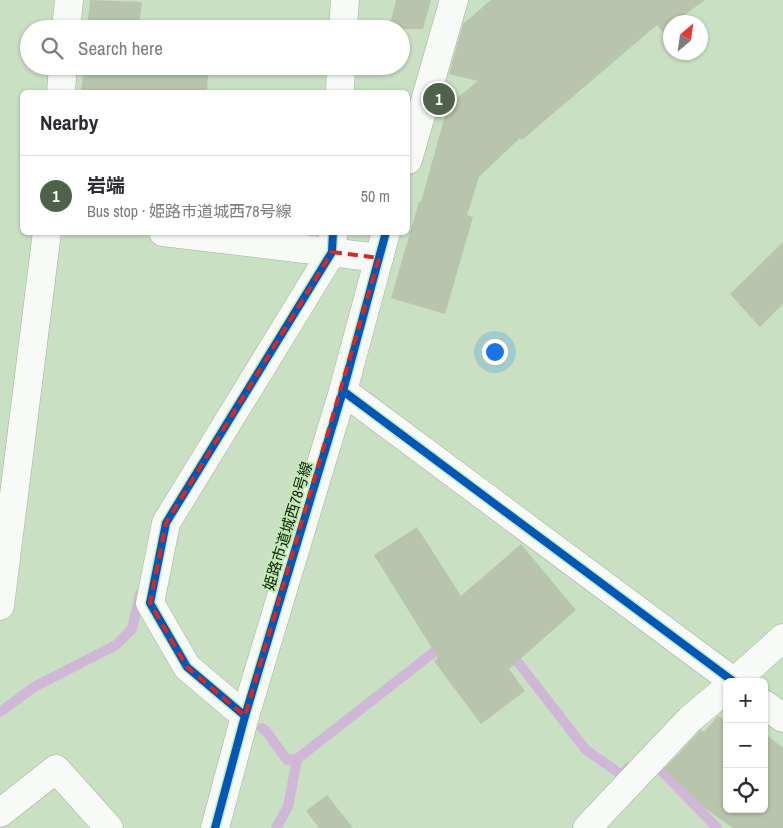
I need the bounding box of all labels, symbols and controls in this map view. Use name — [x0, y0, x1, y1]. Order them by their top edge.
north arrow — [663, 15, 708, 60]
search box — [20, 20, 410, 75]
icon: search — [38, 34, 66, 62]
text: Search here — [78, 35, 163, 61]
pin: 1 — [423, 80, 455, 118]
text: Nearby — [40, 108, 98, 137]
text: 岩端 — [87, 172, 125, 198]
text: 1 — [52, 185, 60, 207]
text: 50 m — [361, 185, 390, 207]
text: Bus stop · 姫路市道城西78号線 — [87, 200, 292, 222]
your location — [482, 339, 508, 365]
street label: 姫路市道城西78号線 — [258, 459, 317, 593]
map controls — [723, 678, 768, 813]
button: + — [723, 678, 768, 723]
button: − — [723, 723, 768, 768]
button: locate — [723, 768, 768, 813]

